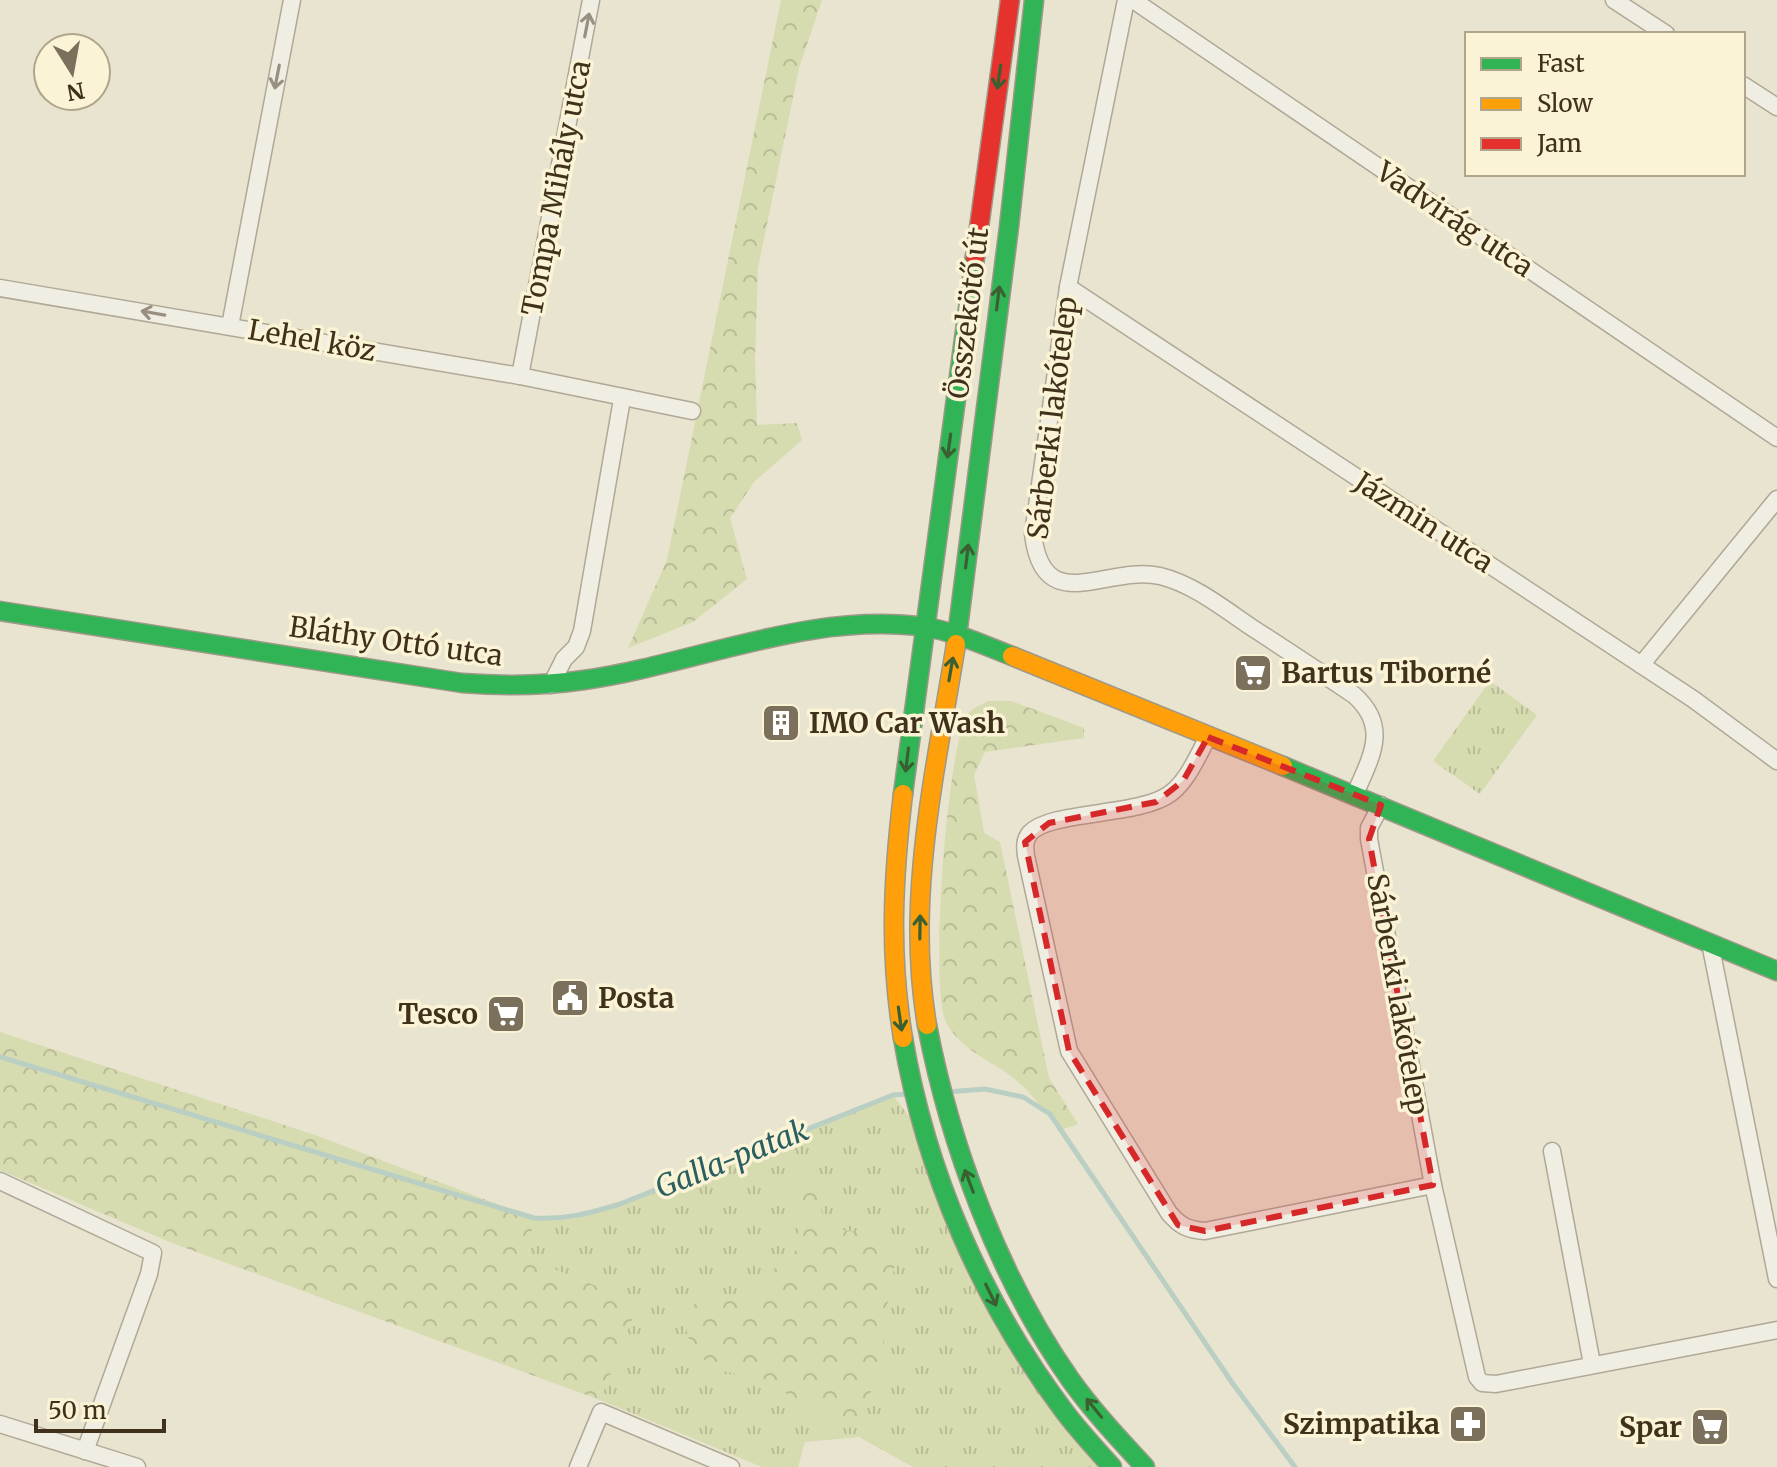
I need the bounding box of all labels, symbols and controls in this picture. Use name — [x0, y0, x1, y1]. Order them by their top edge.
one-way arrow — [580, 12, 595, 38]
north arrow — [32, 32, 112, 112]
legend — [1465, 32, 1745, 176]
text: Fast — [1537, 48, 1585, 79]
street label: Tompa Mihály utca — [514, 57, 598, 319]
one-way arrow — [269, 63, 284, 89]
one-way arrow — [991, 64, 1006, 89]
text: N — [64, 76, 87, 107]
text: Slow — [1537, 88, 1593, 119]
text: Jam — [1536, 128, 1582, 159]
street label: Vadvirág utca — [1369, 153, 1540, 285]
street label: Összekötő út — [940, 225, 996, 401]
one-way arrow — [991, 285, 1006, 312]
street label: Sárberki lakótelep — [1019, 295, 1085, 541]
one-way arrow — [141, 305, 167, 320]
street label: Lehel köz — [245, 311, 379, 369]
one-way arrow — [941, 433, 956, 458]
street label: Jázmin utca — [1347, 463, 1500, 580]
one-way arrow — [960, 544, 975, 569]
street label: Bláthy Ottó utca — [287, 608, 505, 674]
supermarket icon: Bartus Tiborné — [1232, 652, 1274, 694]
place label: Bartus Tiborné — [1281, 655, 1491, 691]
one-way arrow — [944, 656, 959, 682]
building icon: IMO Car Wash — [760, 702, 802, 744]
place label: IMO Car Wash — [809, 705, 1005, 741]
one-way arrow — [899, 746, 914, 773]
street label: Sárberki lakótelep — [1359, 871, 1437, 1117]
one-way arrow — [912, 914, 927, 940]
public building icon: Posta — [549, 977, 591, 1019]
place label: Posta — [598, 980, 675, 1016]
supermarket icon: Tesco — [485, 993, 527, 1035]
place label: Tesco — [398, 996, 478, 1032]
one-way arrow — [893, 1006, 908, 1031]
water label: Galla-patak — [650, 1110, 814, 1206]
one-way arrow — [961, 1169, 976, 1194]
one-way arrow — [984, 1282, 999, 1306]
scale bar — [36, 1383, 164, 1433]
text: 50 m — [48, 1395, 107, 1426]
one-way arrow — [1085, 1399, 1103, 1419]
pharmacy icon: Szimpatika — [1447, 1403, 1489, 1445]
place label: Szimpatika — [1283, 1406, 1440, 1442]
supermarket icon: Spar — [1689, 1406, 1731, 1448]
place label: Spar — [1619, 1409, 1682, 1445]

